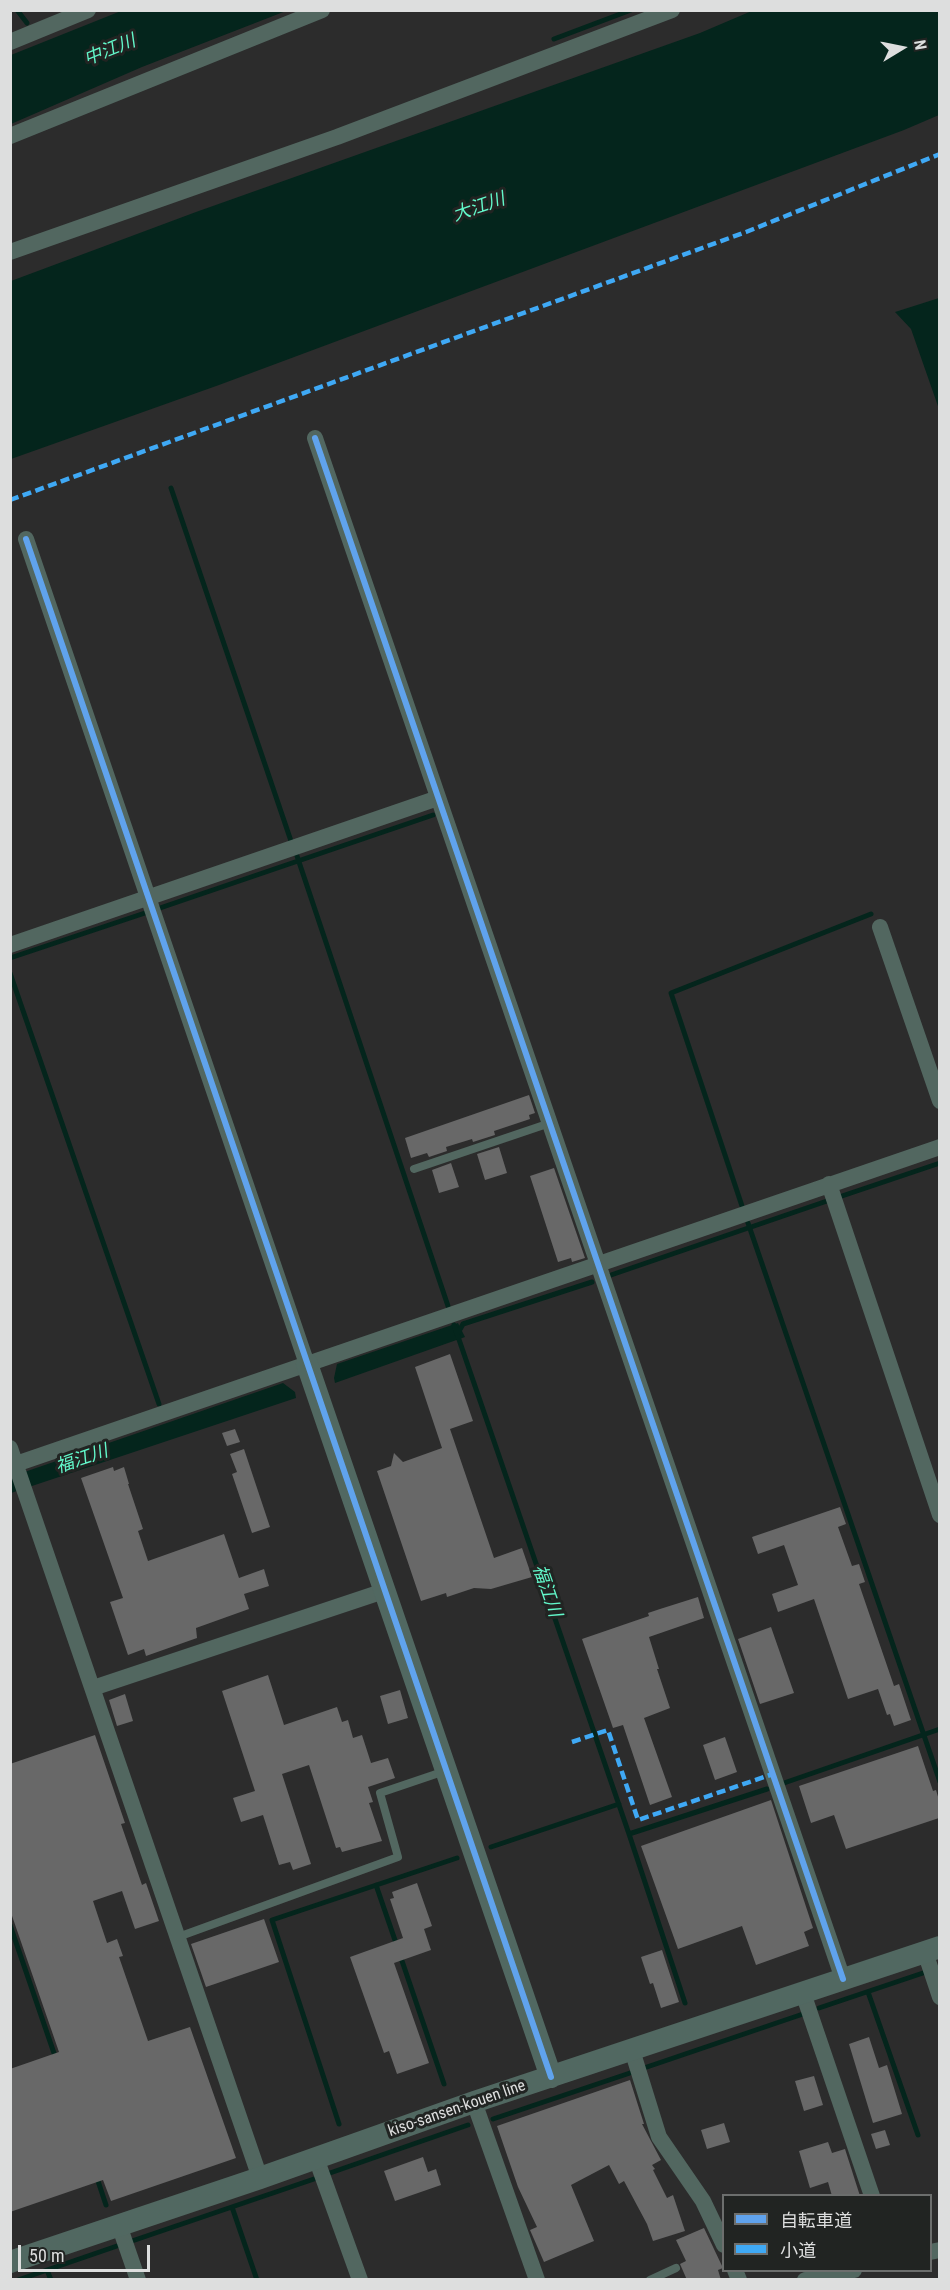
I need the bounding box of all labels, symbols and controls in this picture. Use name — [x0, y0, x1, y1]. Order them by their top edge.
north arrow — [872, 18, 932, 78]
water label: 中江川 — [81, 31, 139, 71]
text: N — [910, 38, 930, 51]
water label: 大江川 — [450, 189, 508, 227]
water label: 福江川 — [53, 1441, 111, 1479]
water label: 福江川 — [527, 1562, 565, 1620]
street label: kiso-sansen-kouen line — [386, 2076, 528, 2142]
legend — [722, 2194, 932, 2272]
text: 自転車道 — [780, 2210, 852, 2231]
scale bar — [21, 2233, 153, 2271]
text: 小道 — [780, 2240, 816, 2261]
text: 50 m — [29, 2245, 64, 2266]

